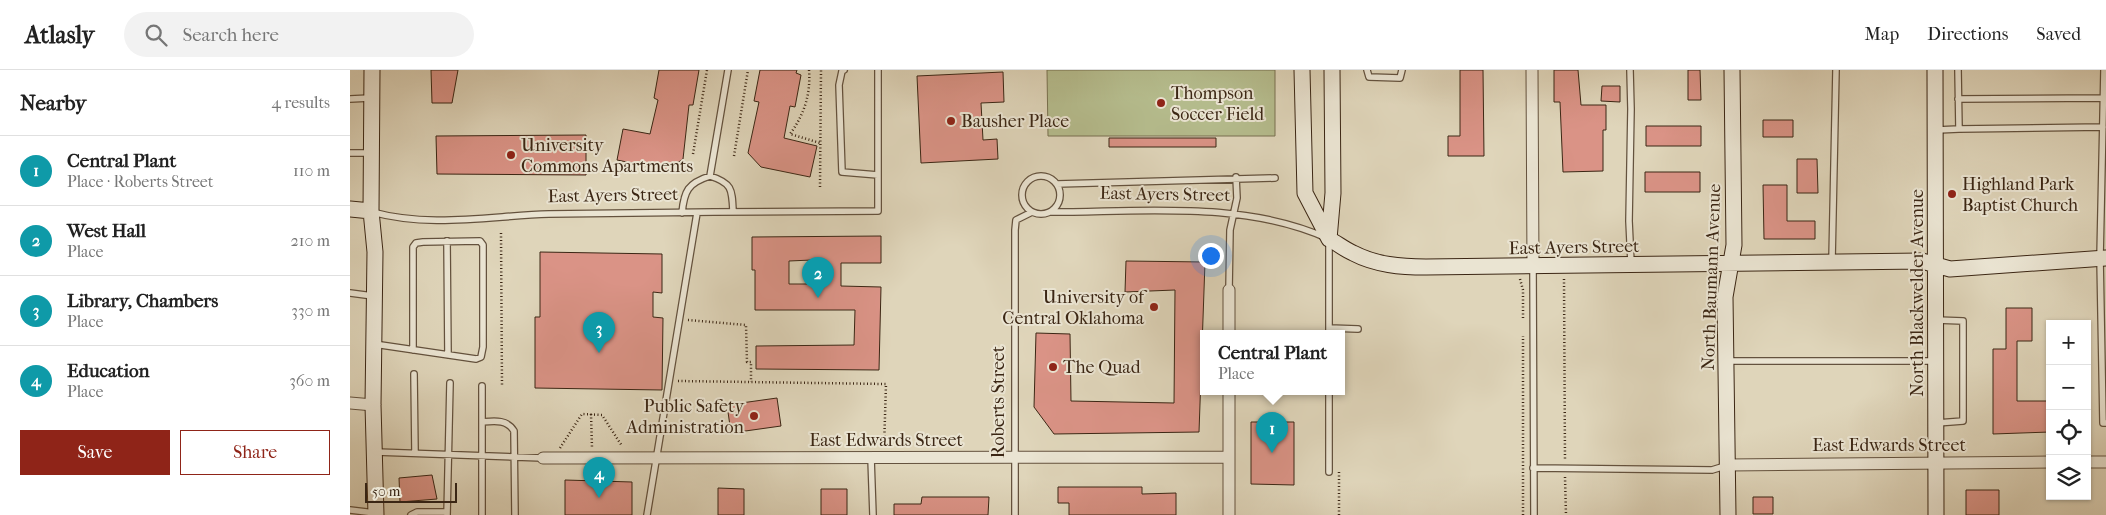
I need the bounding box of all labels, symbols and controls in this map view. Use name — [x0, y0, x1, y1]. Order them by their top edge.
search box — [124, 12, 474, 57]
text: Atlasly — [25, 21, 94, 49]
icon: search — [142, 21, 170, 49]
text: Search here — [182, 24, 279, 46]
text: Map — [1865, 24, 1899, 45]
text: Directions — [1927, 24, 2008, 45]
text: Saved — [2036, 24, 2081, 45]
place label: Thompson Soccer Field — [1171, 83, 1264, 125]
text: Nearby — [20, 91, 86, 115]
text: 4 results — [272, 93, 330, 112]
marker: Thompson Soccer Field — [1155, 97, 1167, 109]
place label: Bausher Place — [961, 111, 1069, 132]
marker: Bausher Place — [945, 115, 957, 127]
place label: University Commons Apartments — [521, 135, 693, 177]
marker: University Commons Apartments — [505, 149, 517, 161]
text: Central Plant — [67, 150, 176, 172]
text: 1 — [33, 161, 39, 180]
text: 110 m — [293, 161, 330, 180]
text: Place · Roberts Street — [67, 172, 213, 191]
place label: Highland Park Baptist Church — [1962, 174, 2078, 216]
street label: East Ayers Street — [1099, 183, 1231, 206]
street label: North Baumann Avenue — [1698, 183, 1725, 371]
street label: East Ayers Street — [547, 184, 679, 207]
marker: Highland Park Baptist Church — [1946, 188, 1958, 200]
street label: North Blackwelder Avenue — [1907, 189, 1928, 397]
text: West Hall — [67, 220, 146, 242]
text: 2 — [32, 231, 40, 250]
text: 210 m — [291, 231, 330, 250]
street label: East Ayers Street — [1508, 236, 1640, 259]
text: Place — [67, 242, 103, 261]
your location — [1198, 243, 1224, 269]
pin: 2 — [802, 257, 834, 298]
place label: University of Central Oklahoma — [1002, 287, 1148, 329]
text: Library, Chambers — [67, 290, 218, 312]
text: 3 — [33, 301, 39, 320]
text: 330 m — [291, 301, 330, 320]
marker: University of Central Oklahoma — [1148, 301, 1160, 313]
text: Place — [67, 312, 103, 331]
pin: 3 — [583, 312, 615, 353]
map controls — [2046, 320, 2091, 500]
button: + — [2046, 320, 2091, 365]
popup — [1200, 330, 1345, 395]
text: Central Plant — [1218, 342, 1327, 364]
street label: Roberts Street — [988, 345, 1009, 458]
place label: The Quad — [1063, 357, 1141, 378]
text: Education — [67, 360, 150, 382]
marker: The Quad — [1047, 361, 1059, 373]
text: Place — [1218, 364, 1254, 383]
button: − — [2046, 365, 2091, 410]
text: 4 — [31, 371, 41, 390]
text: 360 m — [289, 371, 330, 390]
text: Place — [67, 382, 103, 401]
place label: Public Safety Administration — [625, 396, 745, 438]
marker: Public Safety Administration — [748, 410, 760, 422]
button: locate — [2046, 410, 2091, 455]
pin: 1 — [1256, 412, 1288, 453]
button: Save — [20, 430, 170, 475]
button: Share — [180, 430, 330, 475]
street label: East Edwards Street — [809, 430, 963, 451]
street label: East Edwards Street — [1812, 435, 1966, 456]
button: layers — [2046, 455, 2091, 500]
pin: 4 — [583, 457, 615, 498]
scale bar — [365, 480, 458, 503]
text: 50 m — [372, 483, 400, 500]

